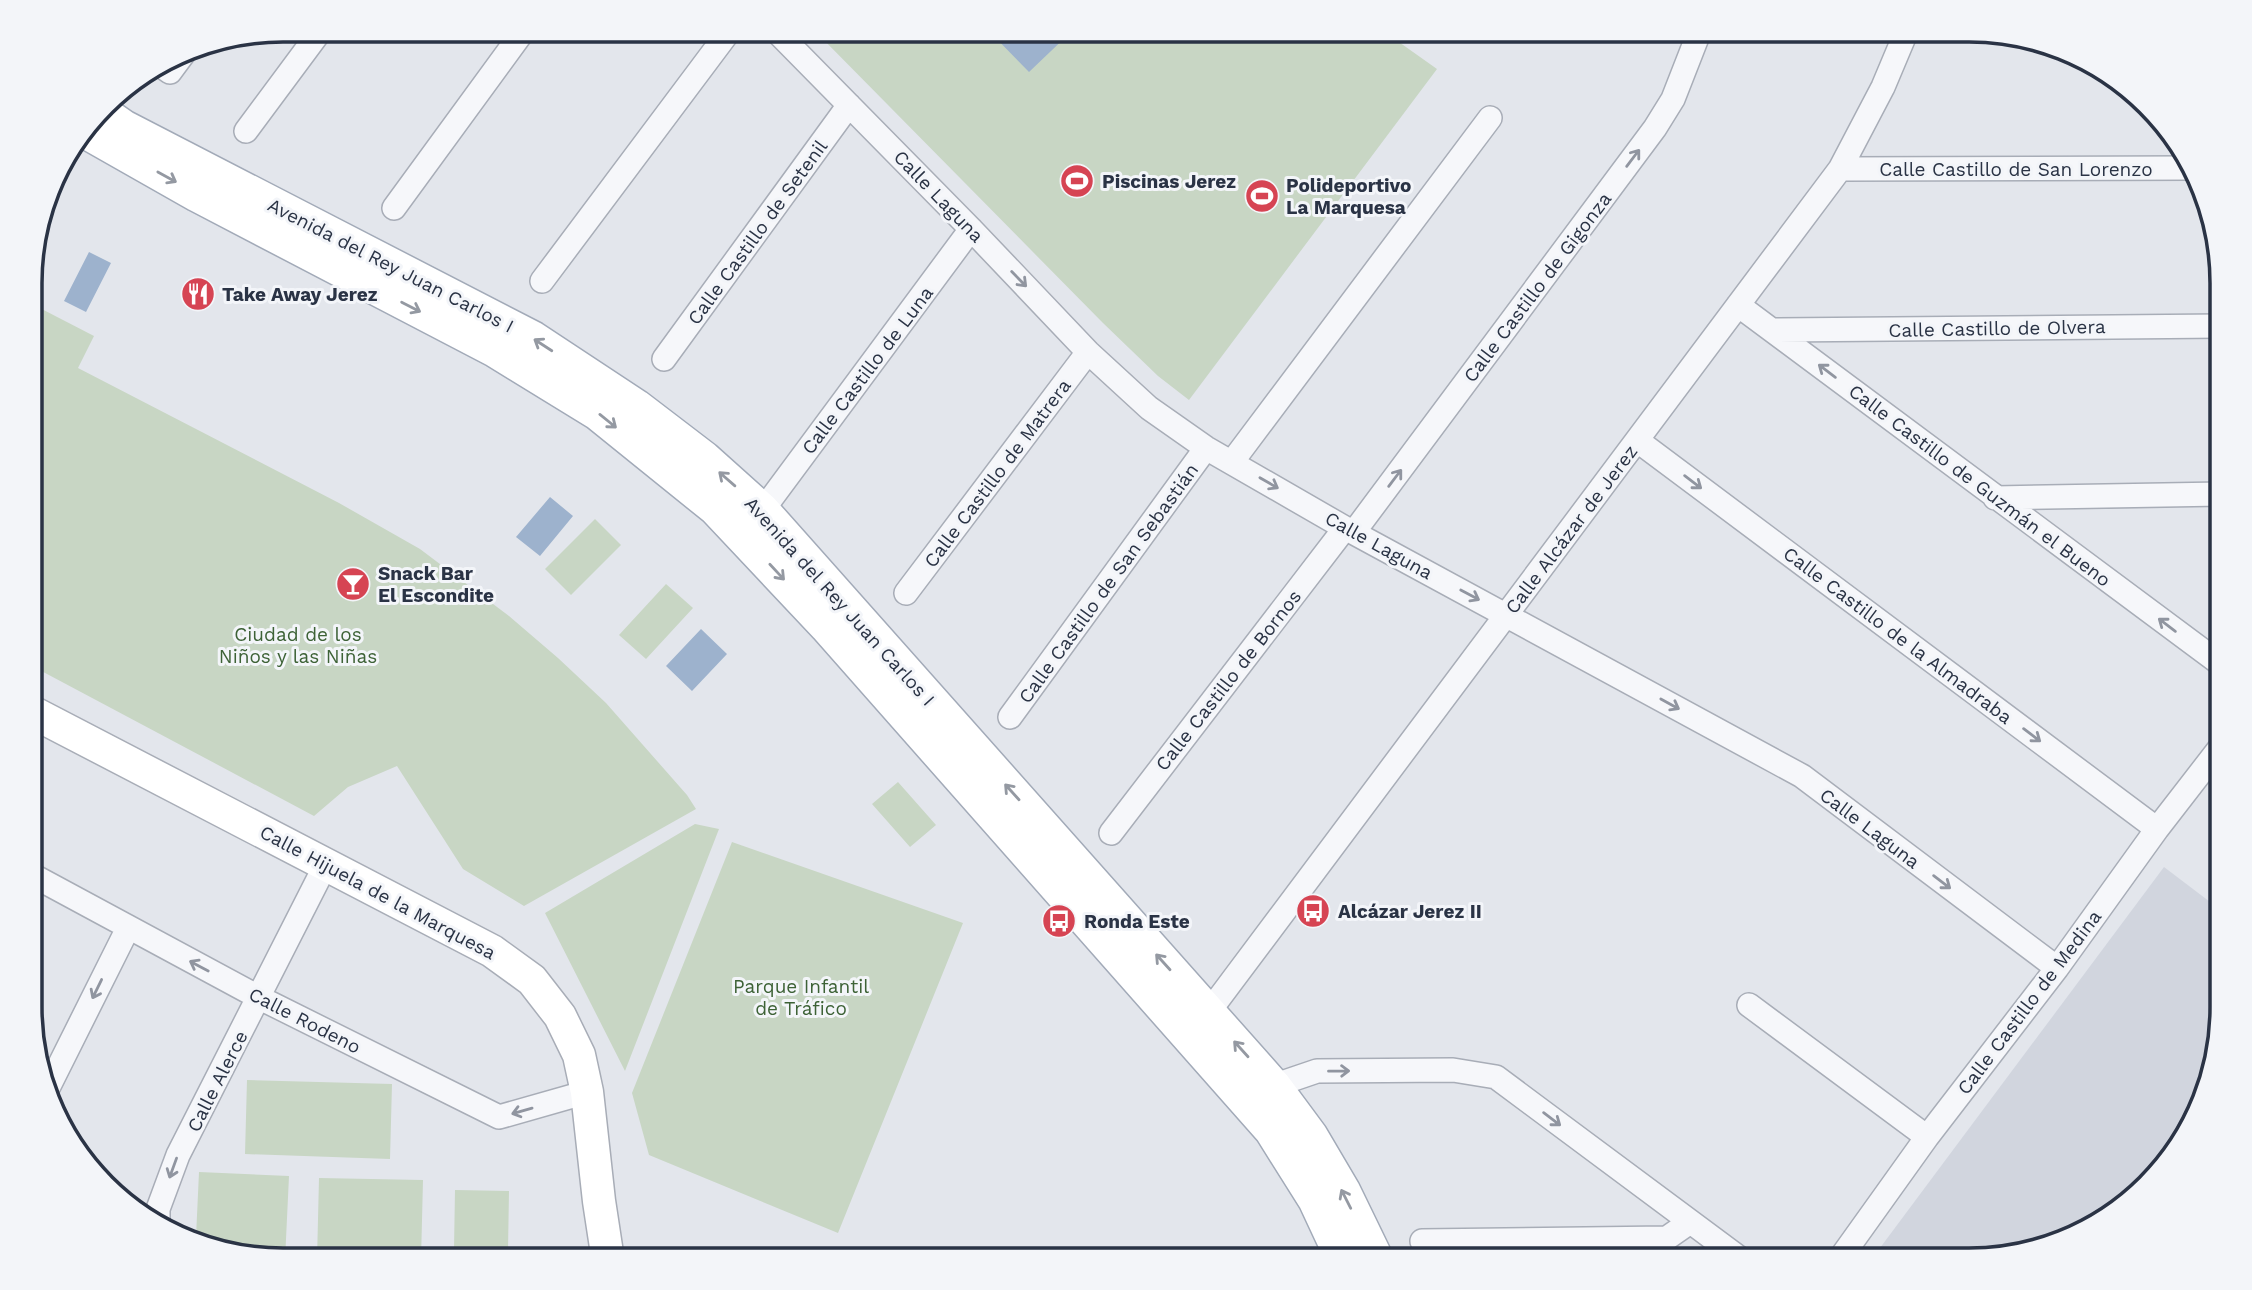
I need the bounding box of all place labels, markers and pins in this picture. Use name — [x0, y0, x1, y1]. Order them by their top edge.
sports icon: Piscinas Jerez — [1058, 162, 1096, 200]
place label: Piscinas Jerez — [1102, 170, 1236, 193]
place label: Polideportivo La Marquesa — [1286, 174, 1411, 219]
sports icon: Polideportivo La Marquesa — [1243, 177, 1281, 215]
restaurant icon: Take Away Jerez — [179, 275, 217, 313]
place label: Take Away Jerez — [222, 283, 378, 306]
place label: Snack Bar El Escondite — [378, 562, 494, 607]
bar icon: Snack Bar El Escondite — [334, 565, 372, 603]
bus stop icon: Alcázar Jerez II — [1294, 892, 1332, 930]
place label: Alcázar Jerez II — [1338, 900, 1482, 923]
bus stop icon: Ronda Este — [1040, 902, 1078, 940]
place label: Ronda Este — [1084, 910, 1190, 933]

